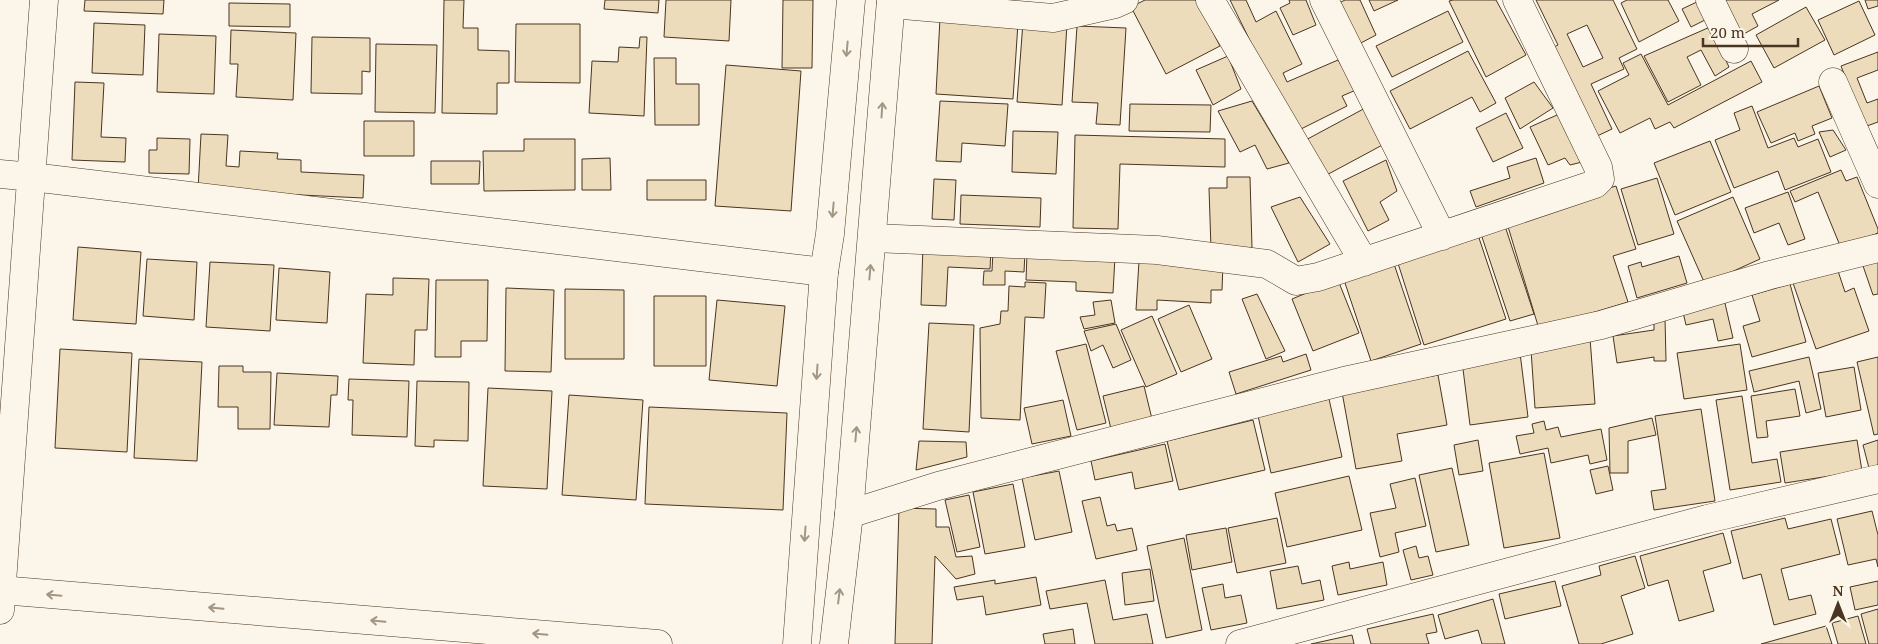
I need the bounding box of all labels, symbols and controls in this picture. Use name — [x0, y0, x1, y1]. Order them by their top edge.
scale bar — [1703, 15, 1798, 47]
text: 20 m — [1710, 22, 1745, 42]
one-way arrow — [842, 40, 852, 56]
one-way arrow — [878, 102, 887, 118]
one-way arrow — [828, 202, 837, 218]
one-way arrow — [865, 264, 875, 280]
one-way arrow — [812, 364, 821, 380]
one-way arrow — [851, 426, 861, 442]
one-way arrow — [800, 526, 810, 542]
north arrow — [1813, 579, 1863, 629]
text: N — [1832, 581, 1844, 600]
one-way arrow — [834, 588, 844, 604]
one-way arrow — [46, 590, 62, 599]
one-way arrow — [208, 603, 224, 613]
one-way arrow — [370, 616, 386, 626]
one-way arrow — [532, 630, 548, 639]

